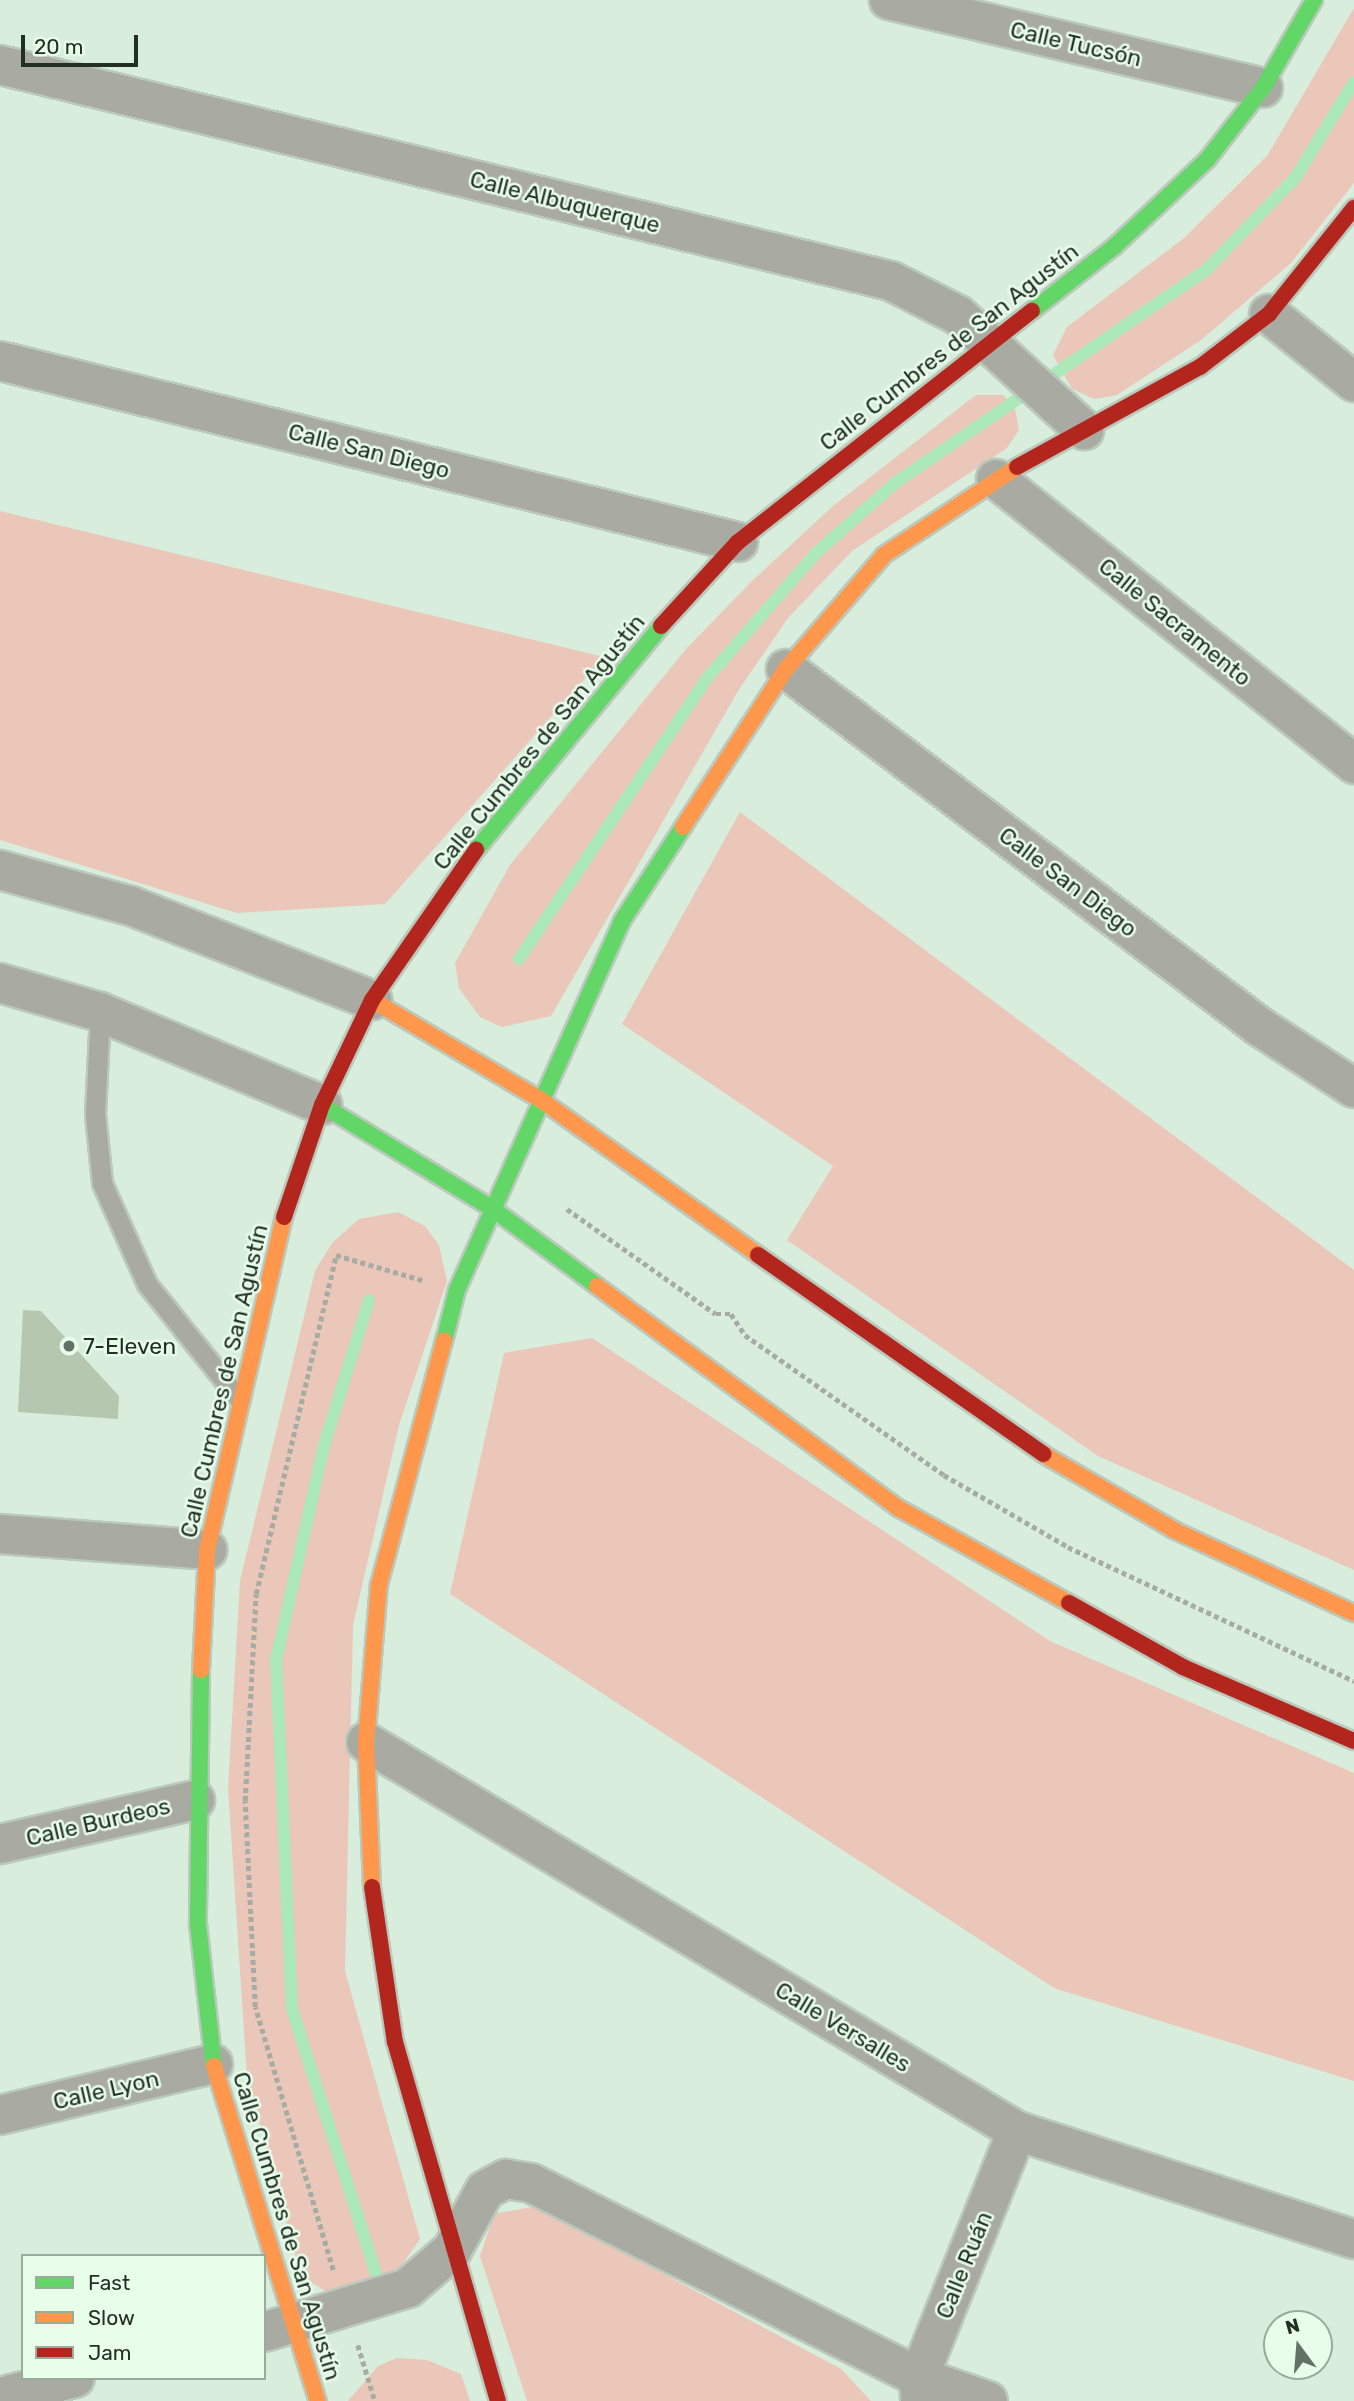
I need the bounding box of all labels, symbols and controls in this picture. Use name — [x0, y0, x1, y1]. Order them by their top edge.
street label: Calle Tucsón — [1007, 15, 1145, 73]
scale bar — [24, 21, 142, 65]
text: 20 m — [34, 34, 83, 59]
street label: Calle Albuquerque — [467, 165, 663, 239]
street label: Calle Cumbres de San Agustín — [814, 237, 1084, 457]
street label: Calle San Diego — [285, 418, 453, 484]
street label: Calle Sacramento — [1093, 552, 1257, 692]
street label: Calle Cumbres de San Agustín — [427, 608, 651, 876]
street label: Calle San Diego — [994, 821, 1142, 943]
street label: Calle Cumbres de San Agustín — [174, 1221, 274, 1541]
place label: 7-Eleven — [83, 1332, 176, 1360]
marker: 7-Eleven — [61, 1338, 77, 1354]
street label: Calle Burdeos — [23, 1792, 173, 1852]
street label: Calle Versalles — [770, 1976, 916, 2078]
street label: Calle Lyon — [50, 2064, 162, 2116]
street label: Calle Cumbres de San Agustín — [227, 2068, 347, 2384]
street label: Calle Ruán — [930, 2207, 998, 2323]
legend — [21, 2254, 266, 2380]
text: Fast — [88, 2270, 130, 2295]
text: Slow — [88, 2305, 135, 2330]
north arrow — [1263, 2310, 1333, 2380]
text: N — [1283, 2313, 1302, 2339]
text: Jam — [88, 2340, 132, 2365]

